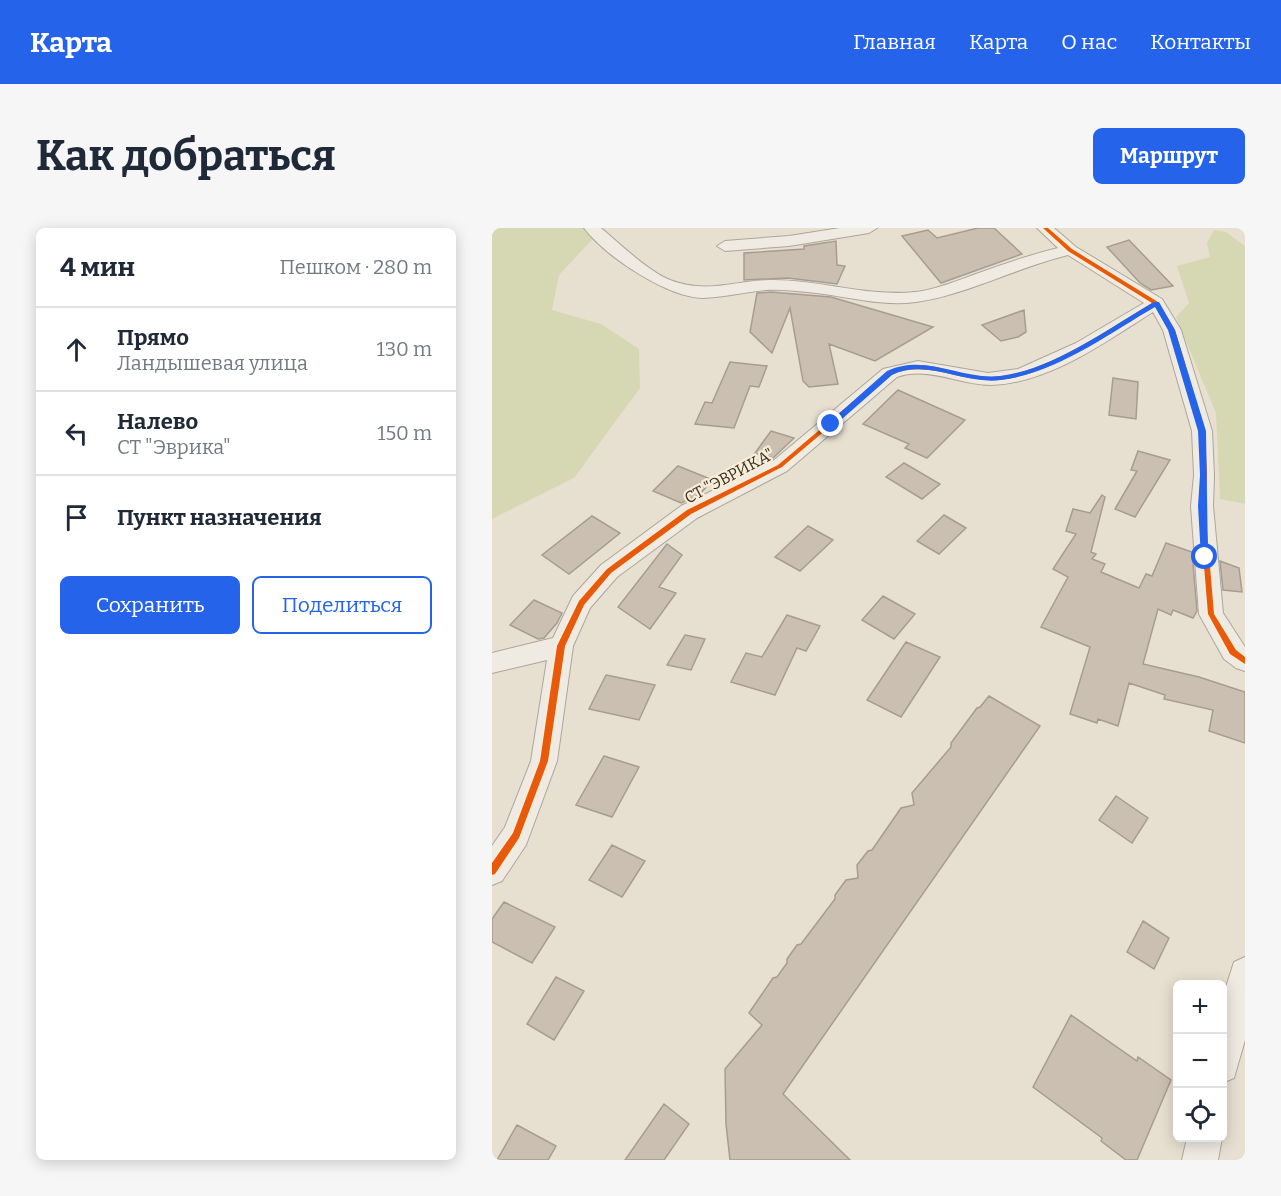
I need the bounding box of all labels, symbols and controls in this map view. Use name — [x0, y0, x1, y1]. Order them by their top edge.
text: Карта — [30, 26, 112, 59]
text: Главная — [853, 29, 936, 55]
text: Карта — [969, 29, 1028, 55]
text: О нас — [1061, 29, 1117, 55]
text: Контакты — [1150, 29, 1251, 55]
button: Маршрут — [1093, 128, 1245, 184]
text: Как добраться — [36, 131, 336, 181]
text: 4 мин — [60, 252, 135, 283]
text: Пешком · 280 m — [279, 255, 432, 279]
text: Прямо — [117, 324, 189, 351]
icon: ahead — [60, 333, 93, 366]
text: 130 m — [377, 337, 432, 361]
text: Ландышевая улица — [117, 351, 308, 375]
text: Налево — [117, 408, 198, 435]
route end — [817, 410, 843, 436]
icon: left — [60, 417, 93, 450]
text: 150 m — [377, 421, 432, 445]
text: СТ "Эврика" — [117, 435, 231, 459]
street label: СТ "ЭВРИКА" — [681, 445, 777, 507]
icon: arrive — [60, 501, 93, 534]
text: Пункт назначения — [117, 504, 322, 531]
route start — [1191, 543, 1217, 569]
button: Сохранить — [60, 576, 240, 634]
button: Поделиться — [252, 576, 432, 634]
map controls — [1173, 980, 1227, 1142]
button: + — [1173, 980, 1227, 1034]
button: − — [1173, 1034, 1227, 1088]
button: locate — [1173, 1088, 1227, 1142]

